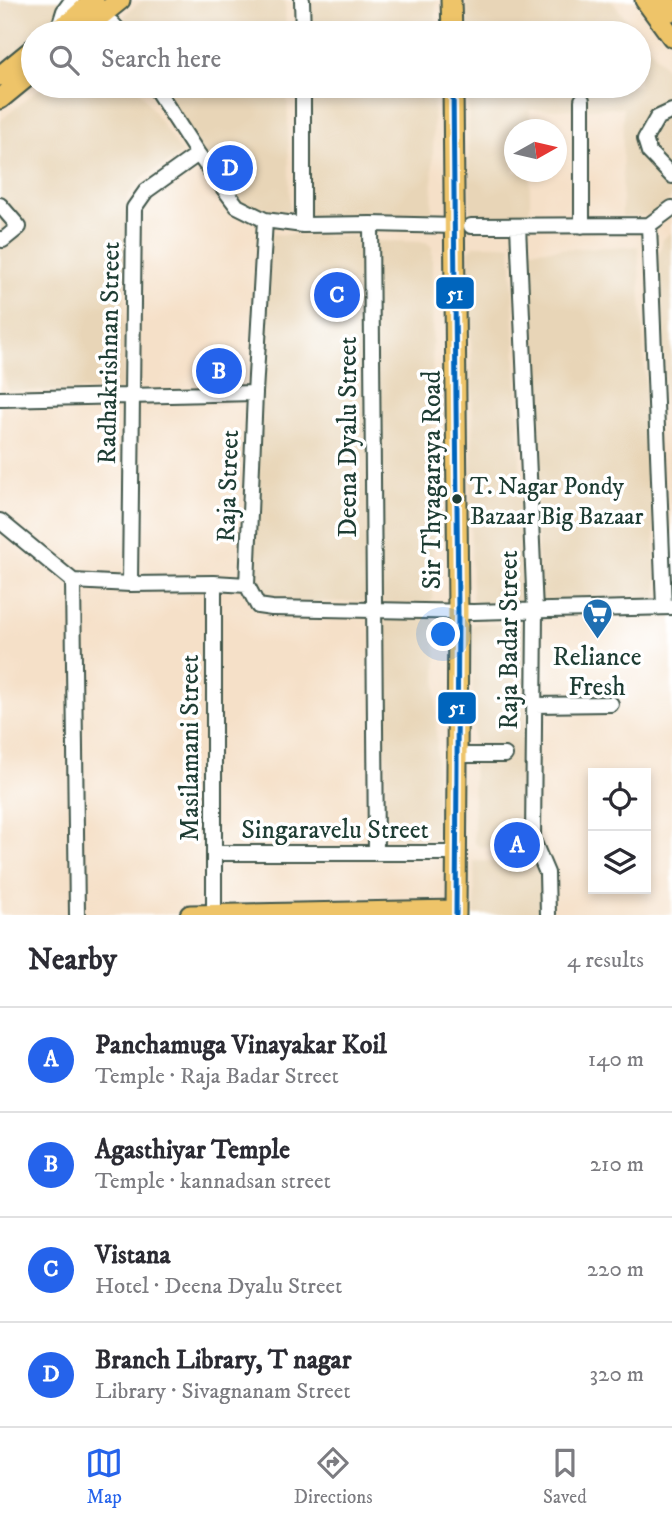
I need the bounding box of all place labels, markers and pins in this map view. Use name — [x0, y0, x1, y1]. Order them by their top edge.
pin: D — [207, 142, 253, 194]
pin: C — [314, 269, 360, 321]
pin: B — [196, 345, 242, 397]
place label: T. Nagar Pondy Bazaar Big Bazaar — [470, 472, 644, 532]
marker: T. Nagar Pondy Bazaar Big Bazaar — [450, 492, 464, 506]
supermarket icon: Reliance Fresh — [580, 596, 614, 640]
place label: Reliance Fresh — [553, 641, 641, 704]
pin: A — [494, 819, 540, 871]

